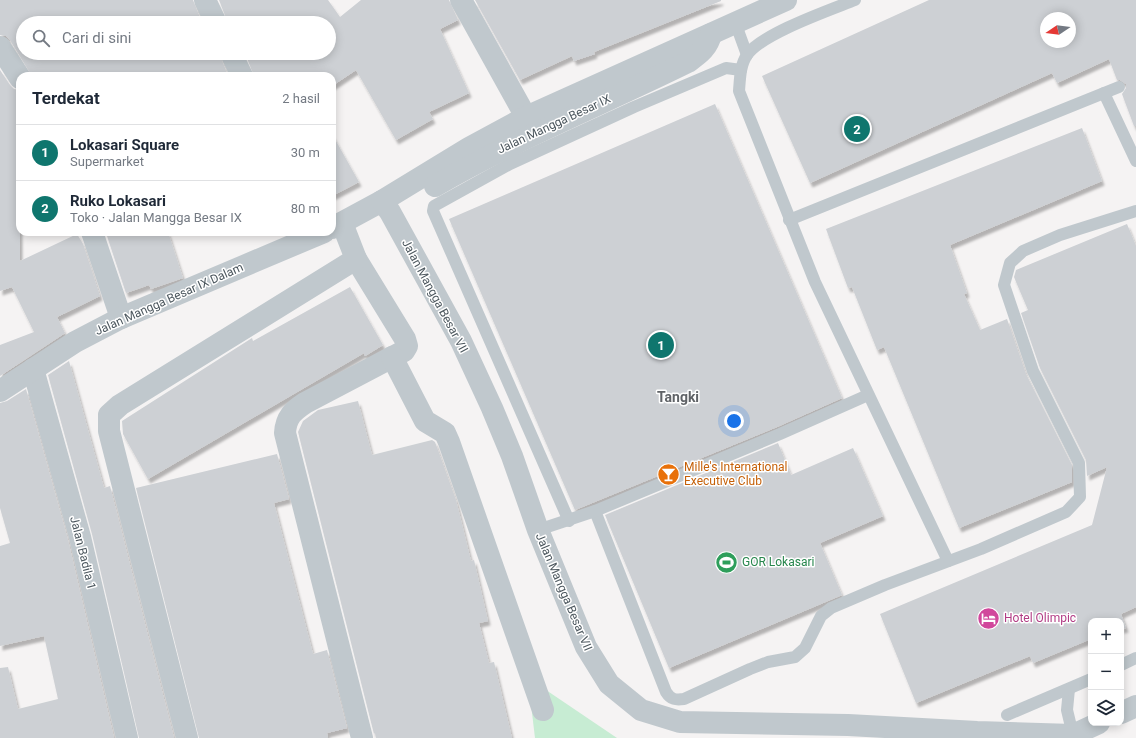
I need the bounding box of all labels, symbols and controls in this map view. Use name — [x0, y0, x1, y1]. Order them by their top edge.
north arrow — [1040, 12, 1076, 48]
search box — [16, 16, 336, 60]
icon: search — [30, 27, 52, 49]
text: Cari di sini — [62, 29, 132, 47]
text: Terdekat — [32, 88, 100, 108]
text: 2 hasil — [282, 91, 320, 106]
street label: Jalan Mangga Besar IX — [495, 91, 613, 156]
pin: 2 — [844, 114, 870, 144]
text: Lokasari Square — [70, 136, 179, 154]
text: 1 — [41, 145, 49, 160]
text: 30 m — [291, 145, 320, 160]
text: Supermarket — [70, 154, 144, 169]
text: Ruko Lokasari — [70, 192, 166, 210]
text: 2 — [41, 201, 49, 216]
text: 80 m — [291, 201, 320, 216]
text: Toko · Jalan Mangga Besar IX — [70, 210, 242, 225]
street label: Jalan Mangga Besar VII — [399, 237, 471, 355]
street label: Jalan Mangga Besar IX Dalam — [93, 260, 245, 338]
pin: 1 — [648, 330, 674, 360]
district label: Tangki — [657, 389, 699, 405]
your location — [724, 411, 744, 431]
place label: Mille's International Executive Club — [684, 460, 787, 488]
bar icon: Mille's International Executive Club — [655, 461, 681, 487]
street label: Jalan Badila 1 — [67, 515, 99, 591]
street label: Jalan Mangga Besar VII — [533, 531, 595, 653]
sports icon: GOR Lokasari — [713, 549, 739, 575]
place label: GOR Lokasari — [742, 555, 815, 569]
hotel icon: Hotel Olimpic — [976, 605, 1002, 631]
place label: Hotel Olimpic — [1004, 611, 1076, 625]
map controls — [1088, 618, 1124, 726]
button: + — [1088, 618, 1124, 654]
button: − — [1088, 654, 1124, 690]
button: layers — [1088, 690, 1124, 726]

